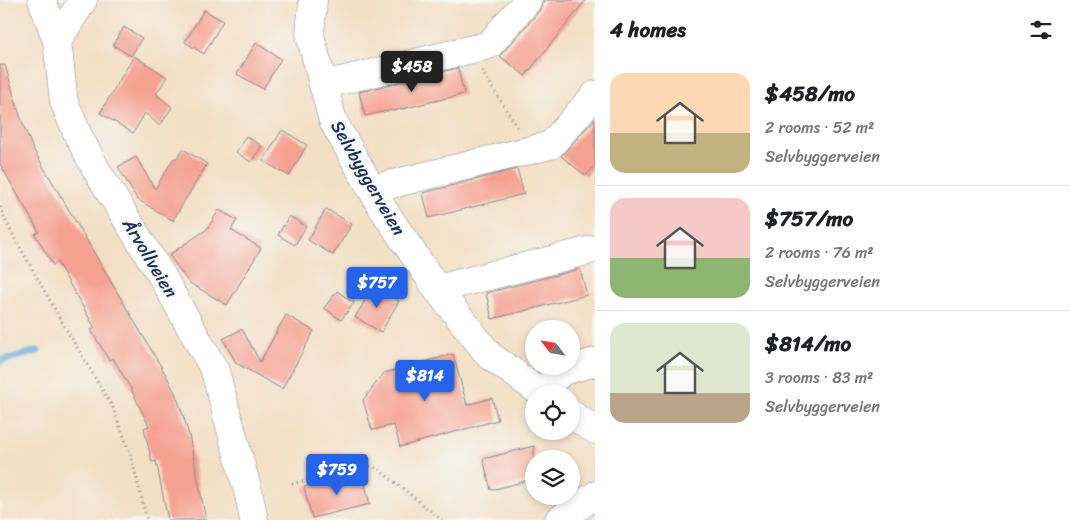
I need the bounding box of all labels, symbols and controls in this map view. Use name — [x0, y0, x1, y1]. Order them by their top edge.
text: 4 homes — [610, 11, 686, 49]
icon: filters — [1027, 16, 1055, 44]
pin: $458 — [382, 51, 442, 93]
text: $458 — [392, 52, 432, 81]
text: $458/mo — [765, 75, 855, 113]
icon: home — [650, 93, 710, 153]
text: 2 rooms · 52 m² — [765, 113, 874, 142]
street label: Selvbyggerveien — [322, 114, 414, 242]
text: Selvbyggerveien — [765, 142, 880, 171]
text: $757/mo — [765, 200, 853, 238]
street label: Årvollveien — [113, 211, 187, 304]
icon: home — [650, 218, 710, 278]
text: 2 rooms · 76 m² — [765, 238, 874, 267]
pin: $757 — [347, 266, 407, 309]
text: Selvbyggerveien — [765, 267, 880, 296]
text: $757 — [358, 268, 396, 297]
north arrow — [525, 320, 580, 375]
map controls — [525, 320, 580, 505]
text: $814/mo — [765, 325, 851, 363]
icon: home — [650, 343, 710, 403]
pin: $814 — [395, 360, 455, 402]
text: $814 — [406, 361, 444, 390]
text: 3 rooms · 83 m² — [765, 363, 873, 392]
button: locate — [525, 385, 580, 440]
text: Selvbyggerveien — [765, 392, 880, 421]
button: layers — [525, 450, 580, 505]
pin: $759 — [307, 454, 367, 496]
text: $759 — [317, 455, 357, 484]

